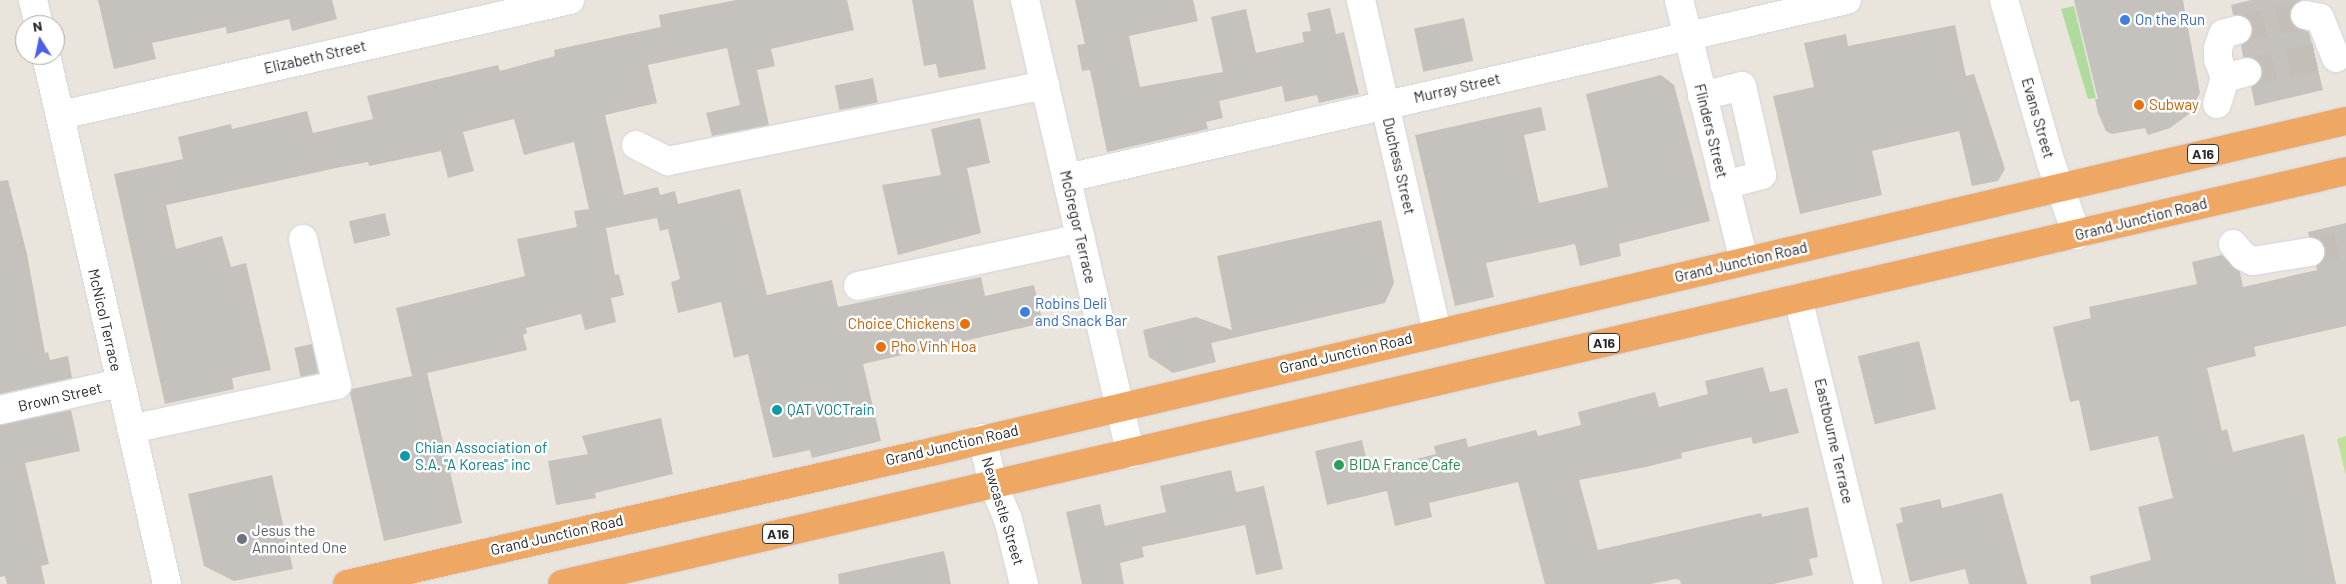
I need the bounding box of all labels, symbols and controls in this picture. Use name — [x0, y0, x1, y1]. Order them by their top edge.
place label: On the Run — [2135, 11, 2205, 29]
marker: On the Run — [2119, 14, 2131, 26]
north arrow — [15, 15, 65, 65]
text: N — [31, 17, 44, 35]
street label: Elizabeth Street — [262, 37, 368, 77]
street label: Murray Street — [1412, 69, 1502, 107]
street label: Evans Street — [2018, 76, 2058, 160]
street label: Flinders Street — [1691, 82, 1731, 180]
place label: Subway — [2149, 96, 2199, 114]
marker: Subway — [2133, 99, 2145, 111]
street label: Duchess Street — [1379, 116, 1419, 216]
road number: A16 — [2187, 142, 2219, 166]
street label: McGregor Terrace — [1056, 169, 1100, 285]
street label: Grand Junction Road — [2073, 194, 2209, 244]
street label: Grand Junction Road — [1673, 238, 1809, 286]
street label: McNicol Terrace — [84, 267, 126, 373]
place label: Robins Deli and Snack Bar — [1035, 294, 1127, 329]
marker: Robins Deli and Snack Bar — [1019, 306, 1031, 318]
place label: Choice Chickens — [848, 315, 955, 333]
marker: Choice Chickens — [959, 318, 971, 330]
street label: Grand Junction Road — [1278, 329, 1414, 377]
road number: A16 — [1588, 332, 1620, 354]
place label: Pho Vinh Hoa — [891, 338, 976, 356]
marker: Pho Vinh Hoa — [875, 341, 887, 353]
street label: Eastbourne Terrace — [1811, 377, 1857, 505]
street label: Brown Street — [16, 379, 104, 415]
place label: QAT VOCTrain — [787, 401, 875, 419]
marker: QAT VOCTrain — [771, 404, 783, 416]
street label: Grand Junction Road — [884, 421, 1020, 469]
place label: Chian Association of S.A. "A Koreas" inc — [415, 438, 547, 473]
marker: Chian Association of S.A. "A Koreas" inc — [399, 450, 411, 462]
street label: Newcastle Street — [978, 455, 1028, 567]
place label: BIDA France Cafe — [1349, 456, 1461, 474]
marker: BIDA France Cafe — [1333, 459, 1345, 471]
street label: Grand Junction Road — [489, 511, 625, 559]
place label: Jesus the Annointed One — [252, 521, 347, 556]
road number: A16 — [762, 522, 794, 546]
marker: Jesus the Annointed One — [236, 533, 248, 545]

